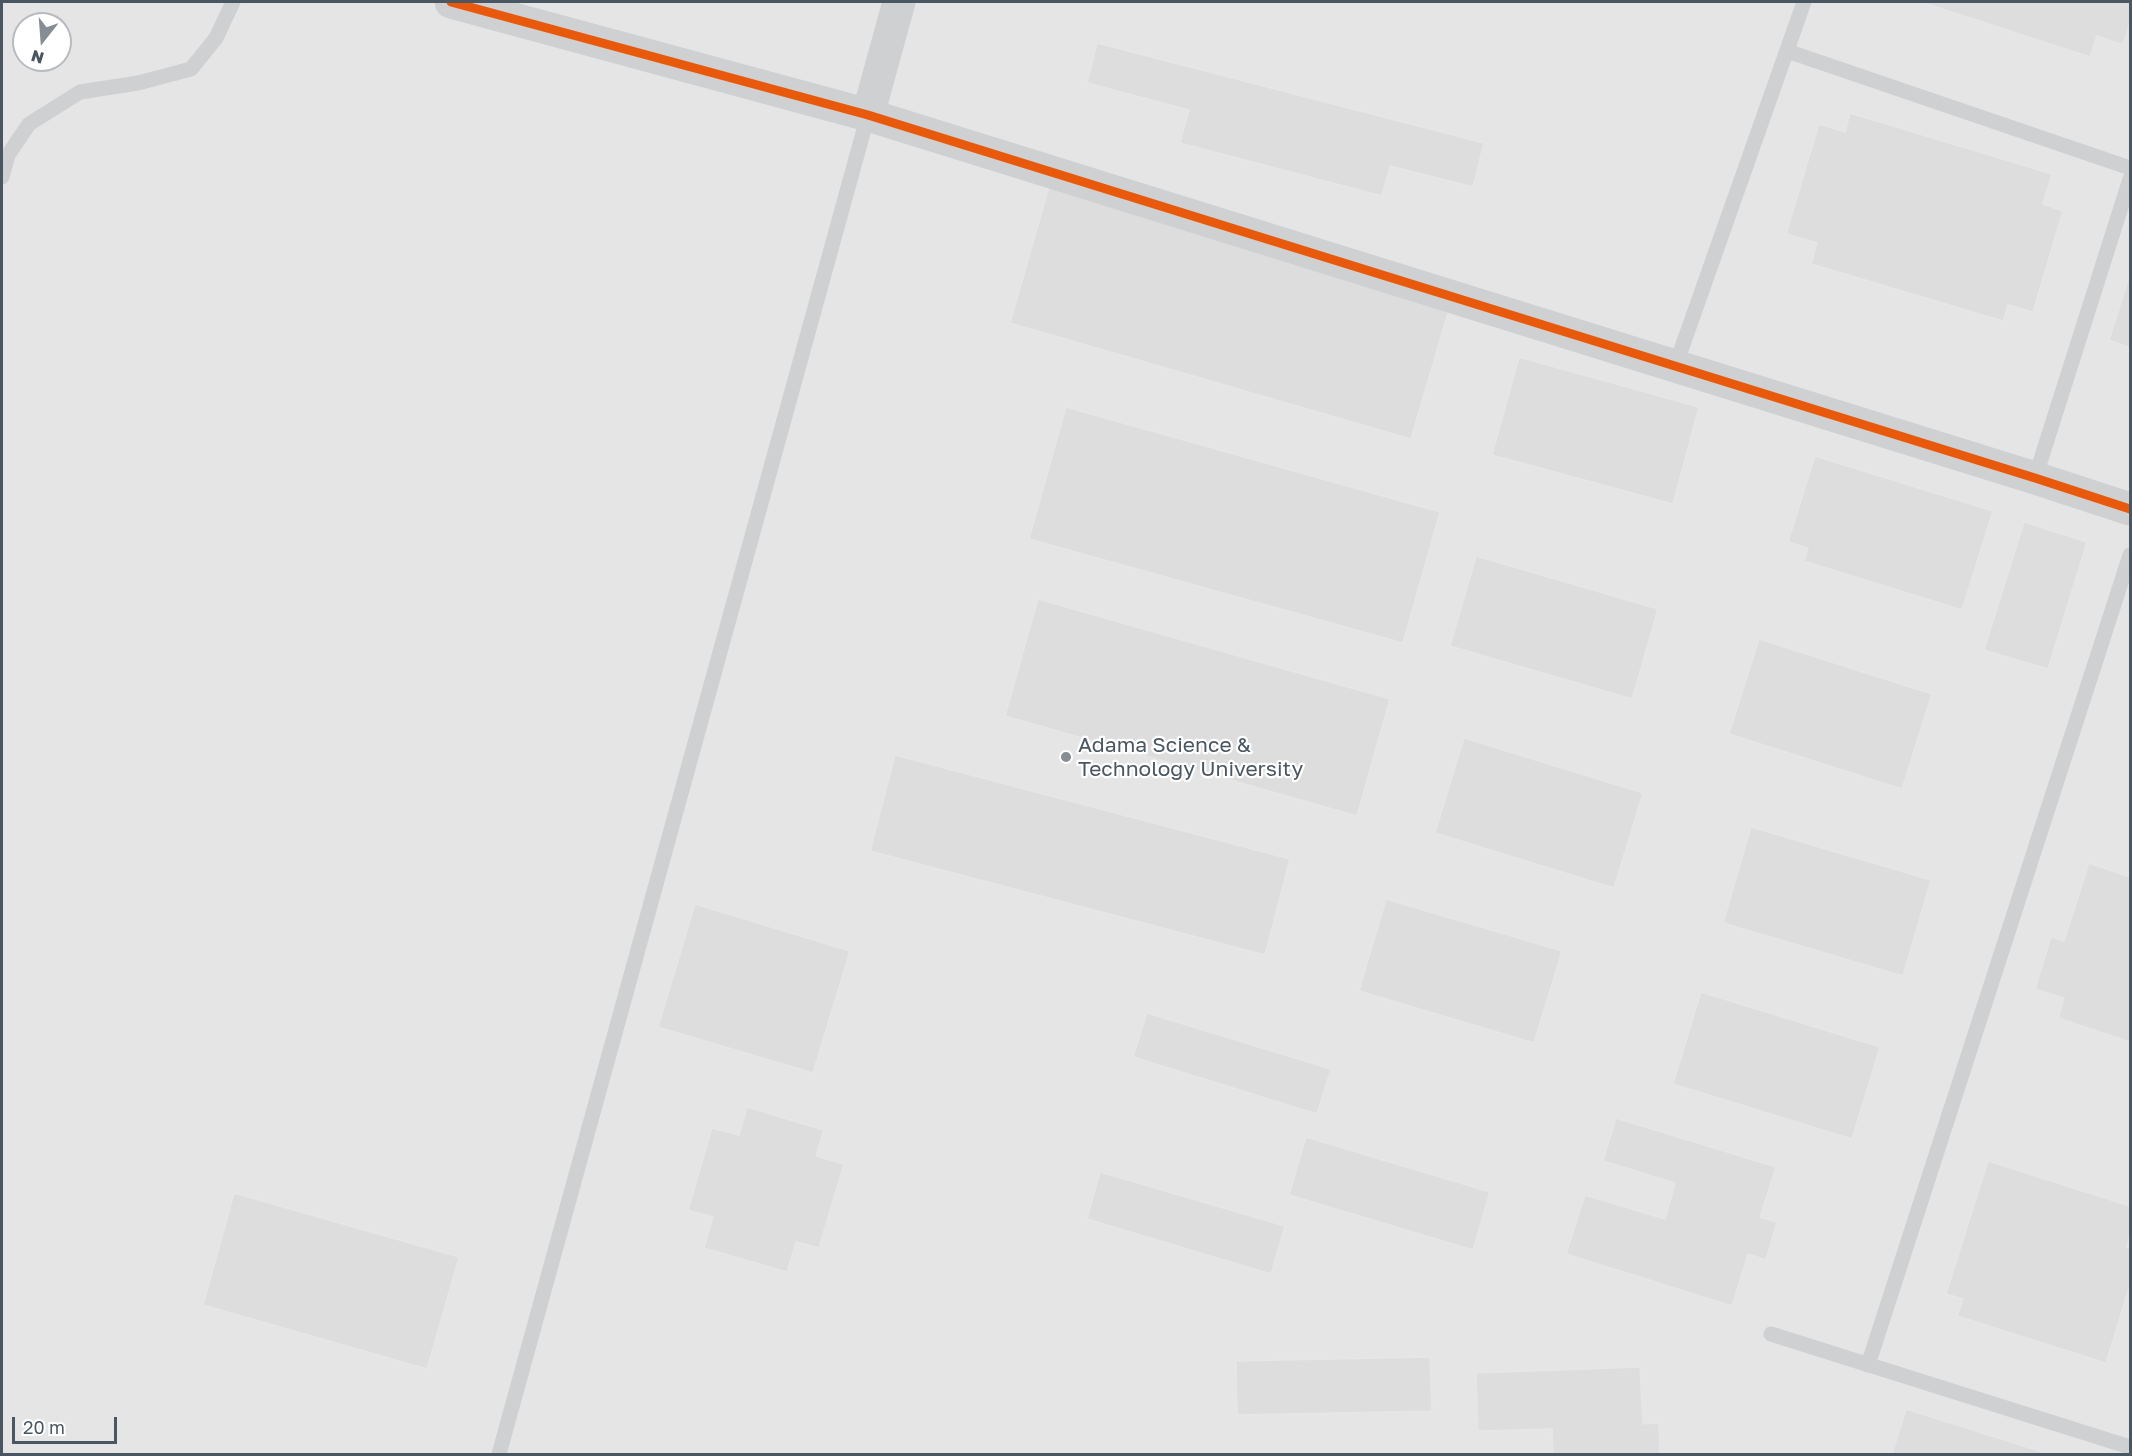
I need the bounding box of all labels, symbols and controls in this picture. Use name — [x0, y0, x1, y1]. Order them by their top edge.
north arrow — [12, 12, 72, 72]
text: N — [29, 46, 46, 69]
place label: Adama Science & Technology University — [1078, 732, 1303, 782]
marker: Adama Science & Technology University — [1059, 750, 1073, 764]
scale bar — [15, 1405, 120, 1443]
text: 20 m — [23, 1416, 65, 1438]

